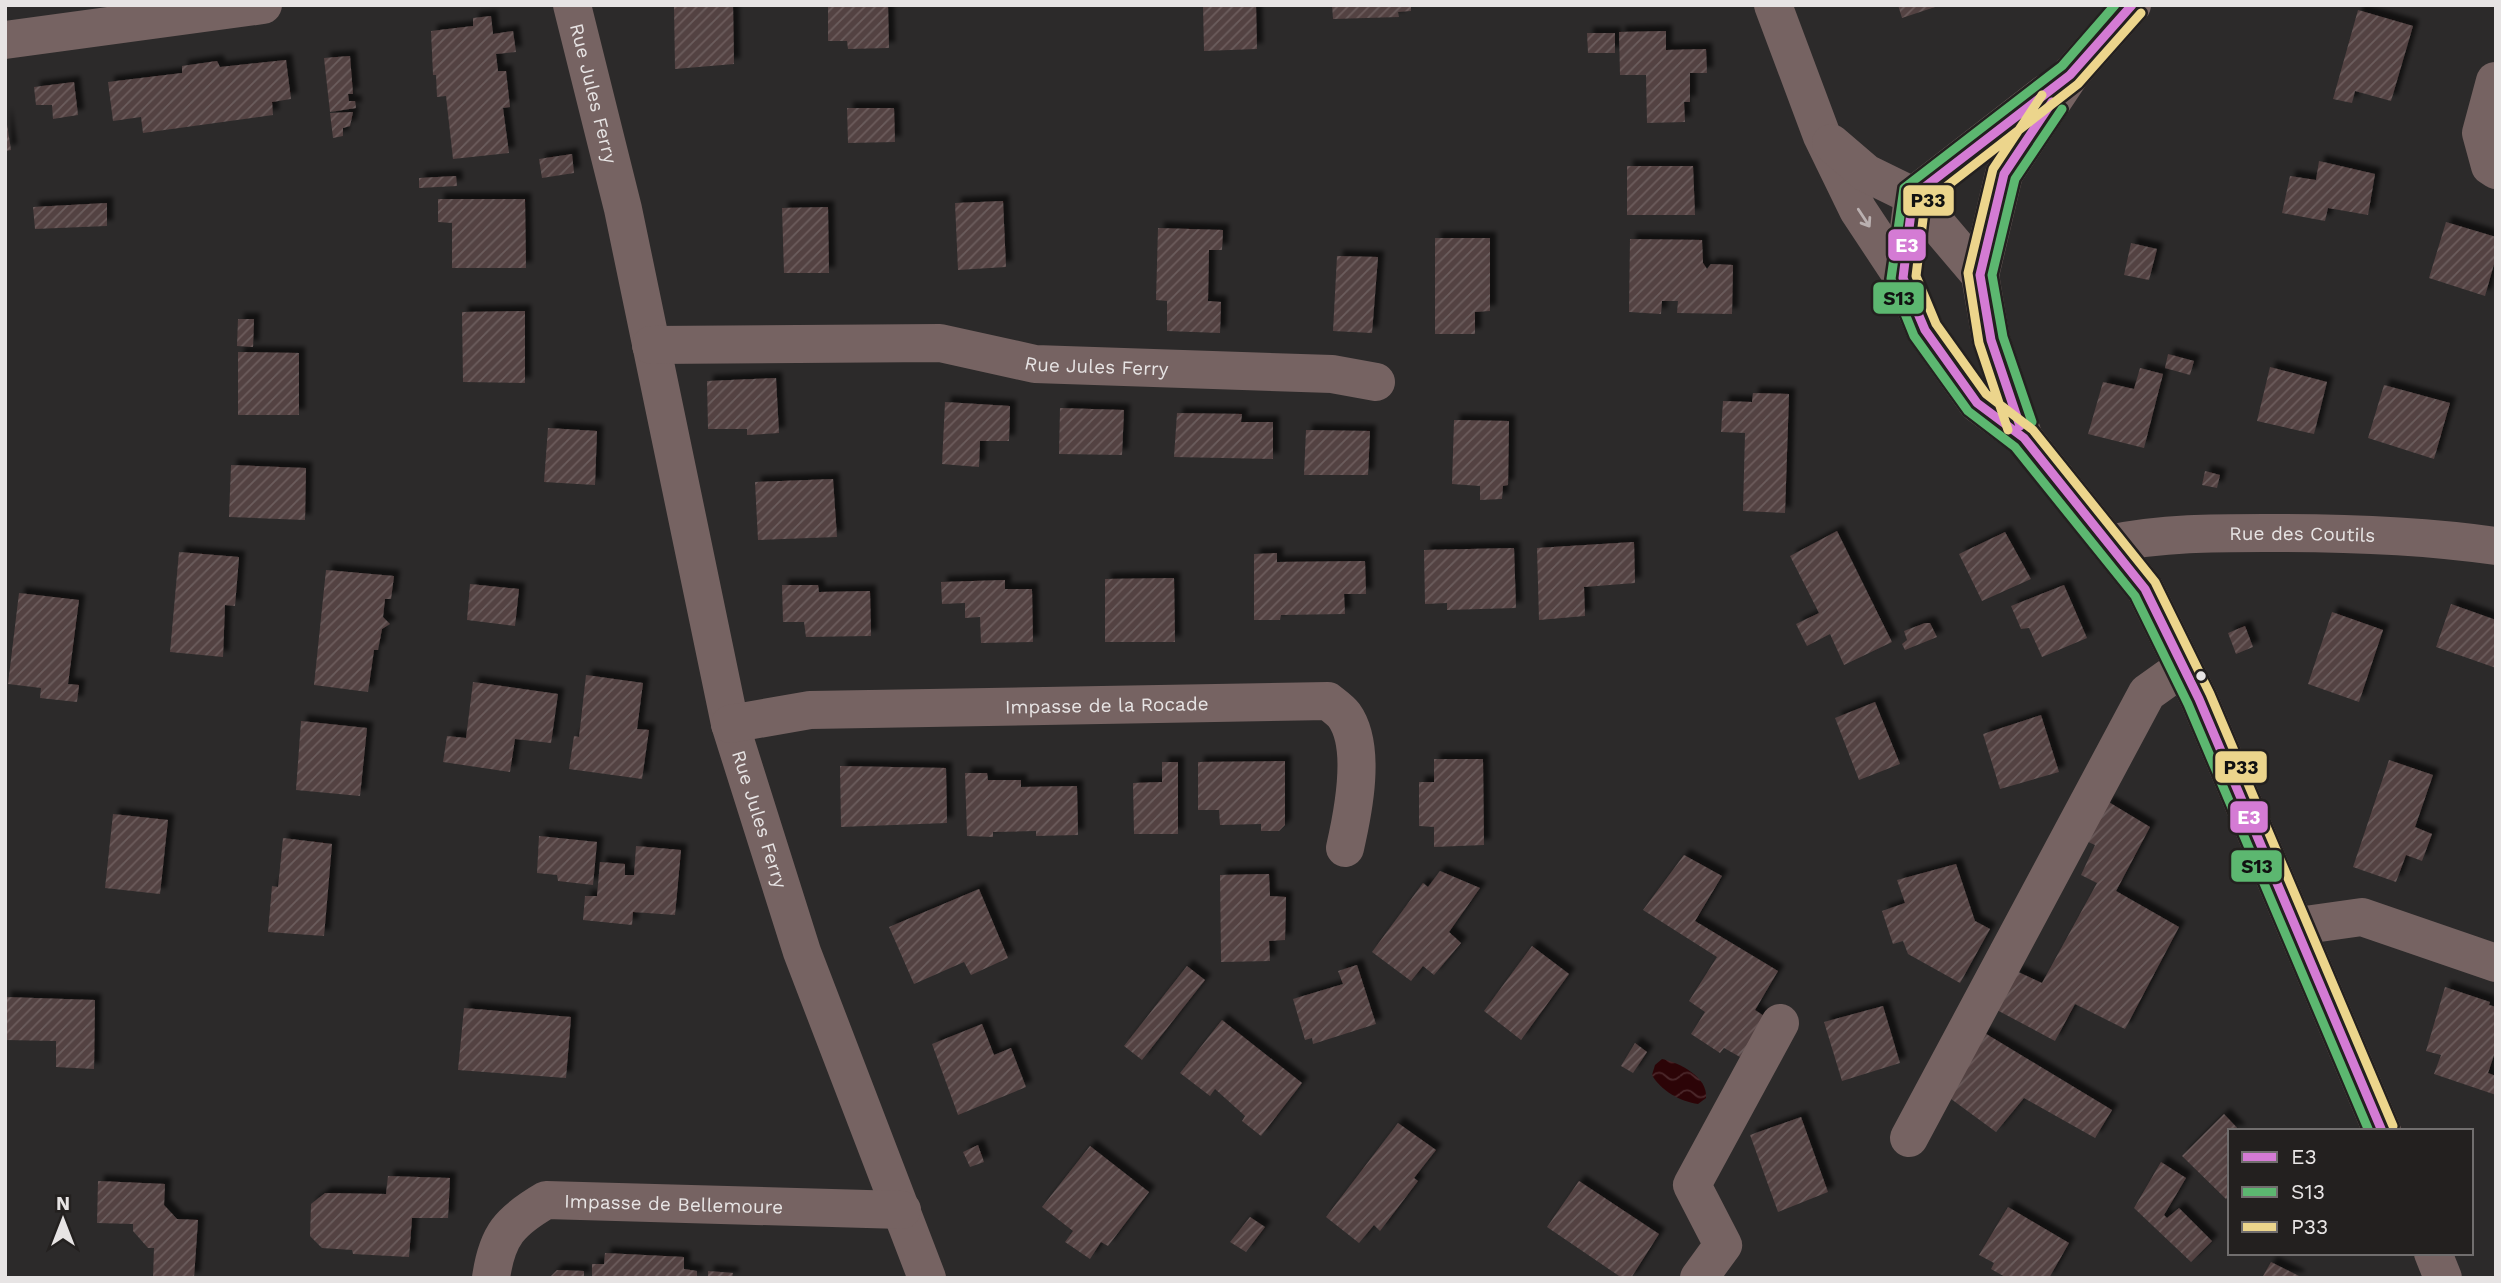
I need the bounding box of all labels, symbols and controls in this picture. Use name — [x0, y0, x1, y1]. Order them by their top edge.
street label: Rue Jules Ferry — [565, 21, 623, 166]
line badge: P33 — [1902, 184, 1955, 217]
text: P33 — [1910, 189, 1946, 212]
one-way arrow — [1857, 208, 1871, 228]
line badge: E3 — [1887, 228, 1927, 262]
text: E3 — [1895, 234, 1919, 257]
line badge: S13 — [1872, 281, 1925, 315]
text: S13 — [1883, 287, 1915, 310]
street label: Rue Jules Ferry — [1023, 351, 1169, 380]
street label: Rue des Coutils — [2229, 521, 2376, 547]
unlabelled marker — [2194, 669, 2208, 683]
street label: Impasse de la Rocade — [1005, 692, 1209, 718]
street label: Rue Jules Ferry — [727, 747, 793, 891]
line badge: P33 — [2214, 750, 2268, 784]
text: P33 — [2223, 756, 2259, 779]
line badge: E3 — [2229, 800, 2269, 834]
text: E3 — [2237, 806, 2261, 829]
line badge: S13 — [2230, 849, 2283, 883]
text: S13 — [2241, 855, 2273, 878]
legend — [2228, 1129, 2473, 1255]
text: E3 — [2291, 1144, 2317, 1169]
text: S13 — [2291, 1179, 2325, 1204]
north arrow — [28, 1185, 98, 1255]
street label: Impasse de Bellemoure — [564, 1189, 783, 1218]
text: N — [56, 1192, 70, 1215]
text: P33 — [2291, 1214, 2328, 1239]

